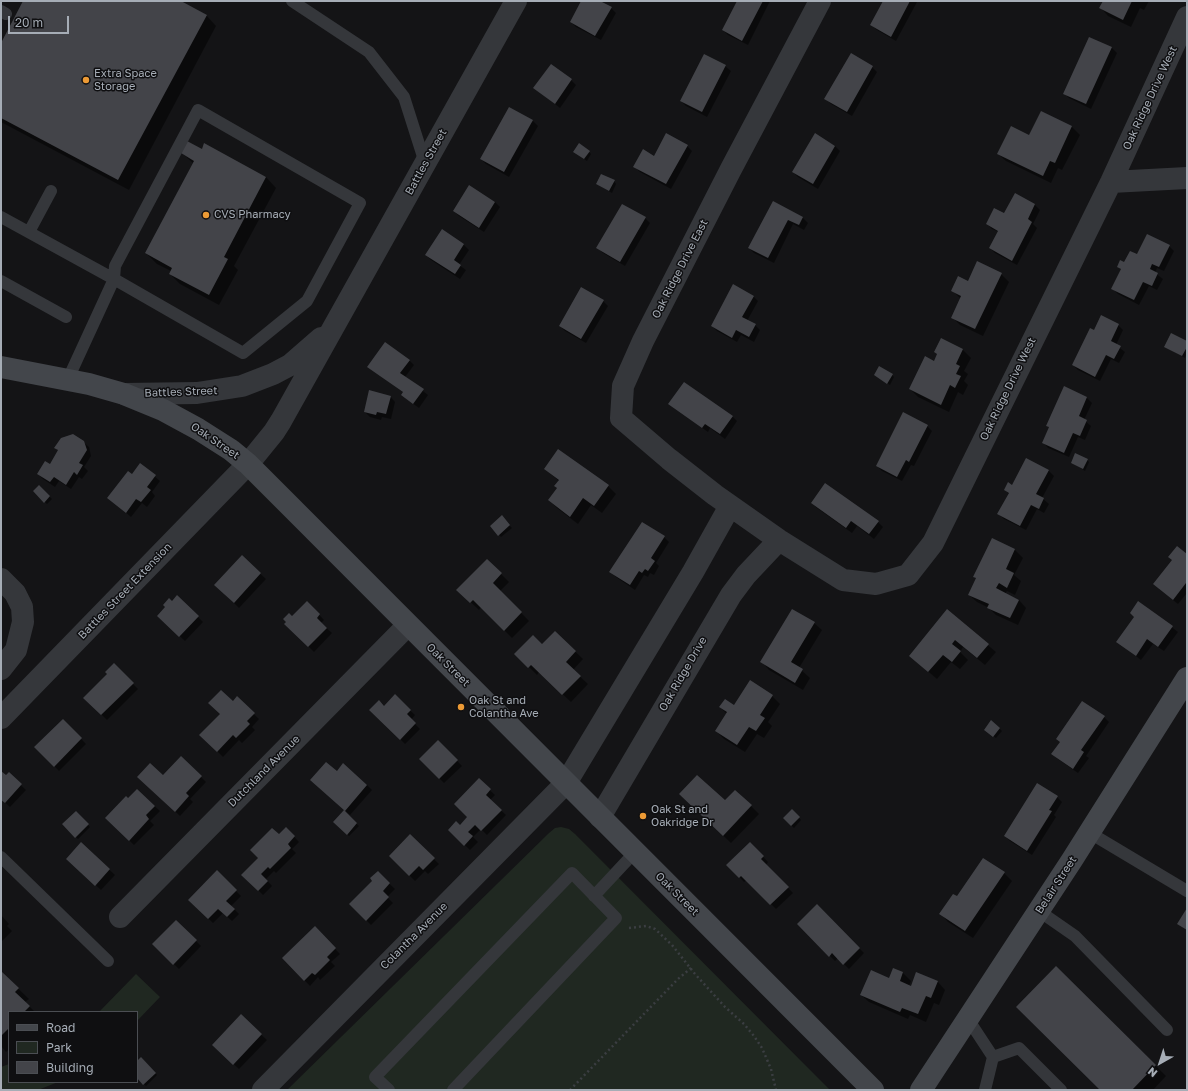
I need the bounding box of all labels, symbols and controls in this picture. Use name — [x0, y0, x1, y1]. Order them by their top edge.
scale bar — [10, 8, 71, 34]
text: 20 m — [15, 15, 43, 30]
street label: Oak Ridge Drive West — [1120, 44, 1180, 152]
place label: Extra Space Storage — [94, 67, 157, 93]
marker: Extra Space Storage — [81, 75, 91, 85]
street label: Battles Street — [403, 127, 449, 197]
place label: CVS Pharmacy — [214, 208, 291, 222]
marker: CVS Pharmacy — [201, 210, 211, 220]
street label: Oak Ridge Drive East — [649, 217, 711, 321]
street label: Oak Ridge Drive West — [977, 335, 1039, 443]
street label: Battles Street — [144, 384, 218, 400]
street label: Oak Street — [188, 420, 242, 462]
street label: Battles Street Extension — [76, 540, 174, 642]
street label: Oak Ridge Drive — [656, 634, 710, 714]
street label: Oak Street — [424, 641, 472, 689]
place label: Oak St and Colantha Ave — [469, 694, 539, 720]
marker: Oak St and Colantha Ave — [456, 702, 466, 712]
street label: Dutchland Avenue — [225, 732, 303, 810]
place label: Oak St and Oakridge Dr — [651, 803, 713, 829]
marker: Oak St and Oakridge Dr — [638, 811, 648, 821]
street label: Belair Street — [1032, 854, 1080, 916]
street label: Oak Street — [653, 870, 701, 918]
street label: Colantha Avenue — [378, 900, 450, 972]
legend — [8, 1011, 138, 1083]
text: Road — [46, 1020, 75, 1035]
text: Park — [46, 1040, 72, 1055]
north arrow — [1140, 1043, 1180, 1083]
text: Building — [46, 1060, 94, 1075]
text: N — [1145, 1065, 1159, 1080]

